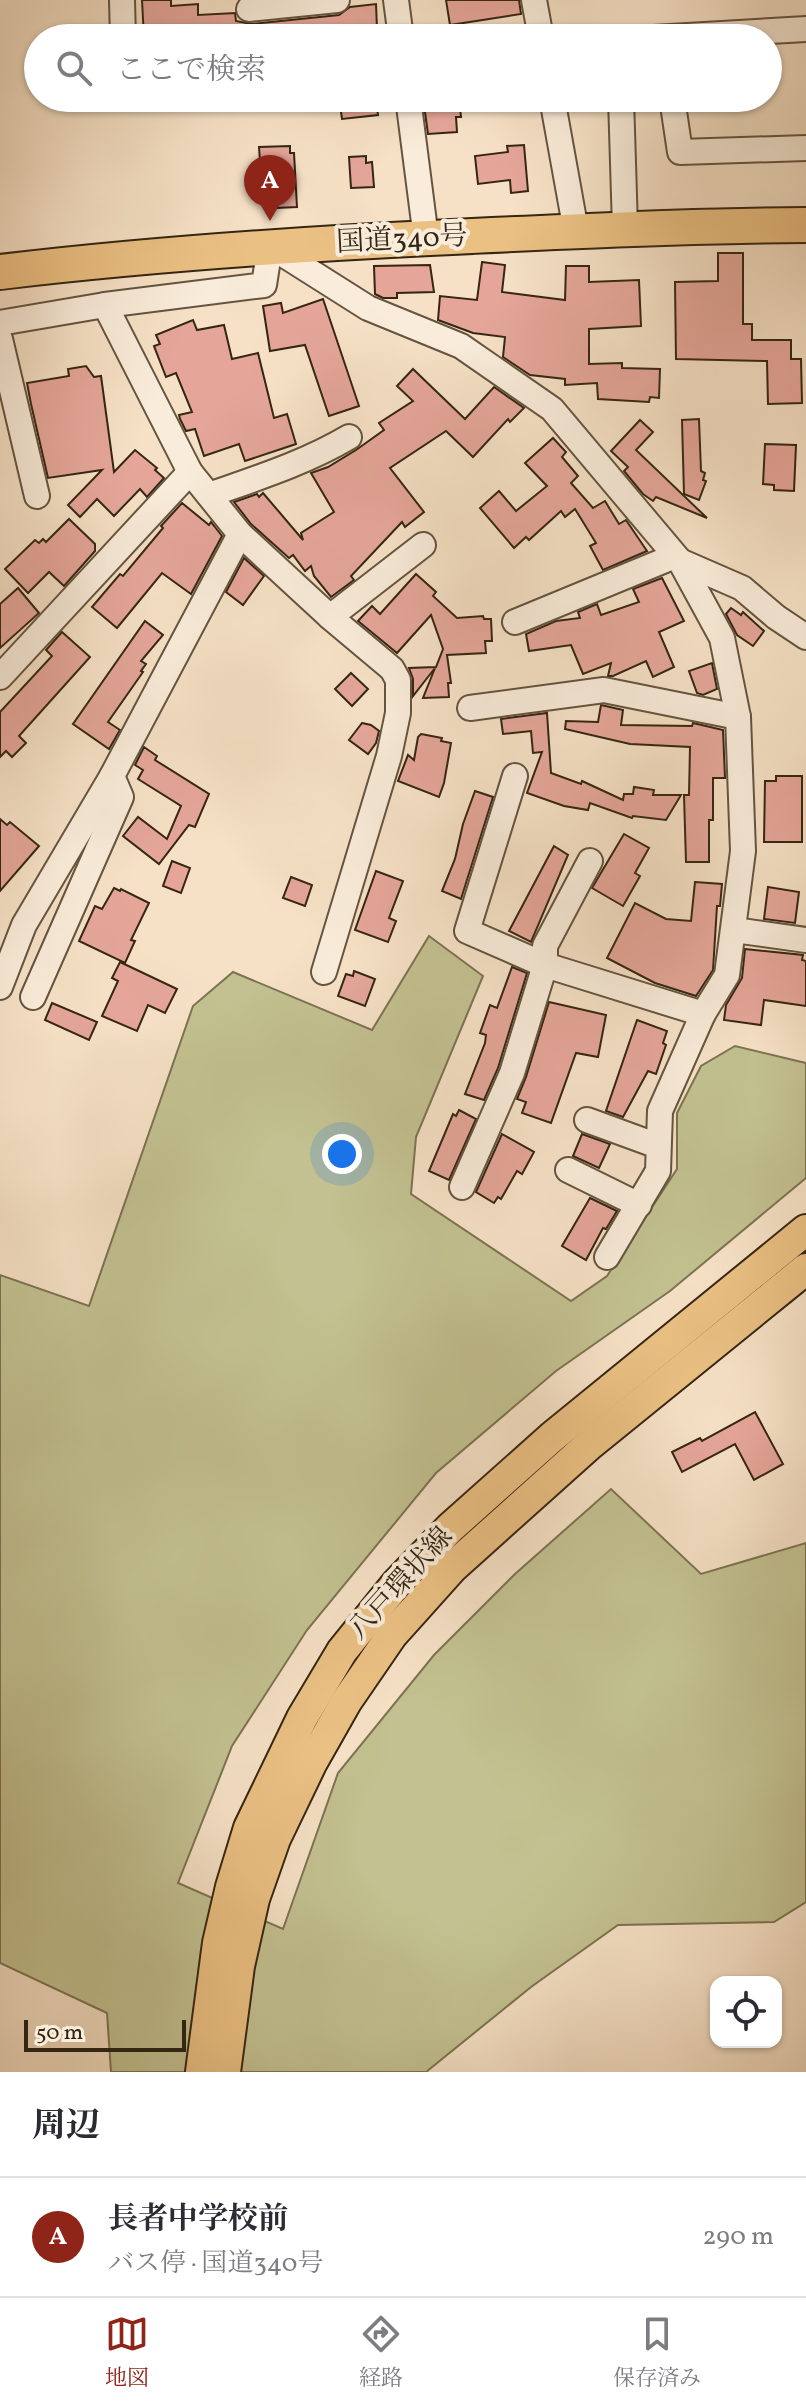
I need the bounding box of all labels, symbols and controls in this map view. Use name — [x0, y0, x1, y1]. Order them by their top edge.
search box — [24, 24, 782, 112]
icon: search — [52, 46, 96, 90]
text: ここで検索 — [116, 50, 266, 92]
pin: A — [244, 155, 296, 221]
street label: 国道340号 — [335, 217, 469, 263]
your location — [322, 1134, 362, 1174]
street label: 八戸環状線 — [340, 1519, 462, 1649]
map controls — [710, 1976, 782, 2048]
button: locate — [710, 1976, 782, 2048]
scale bar — [24, 2016, 186, 2052]
text: 50 m — [36, 2018, 83, 2049]
text: 周辺 — [32, 2104, 100, 2151]
text: 長者中学校前 — [108, 2199, 288, 2241]
text: A — [49, 2219, 67, 2255]
text: 290 m — [702, 2219, 774, 2255]
text: バス停 · 国道340号 — [108, 2246, 323, 2282]
tab: 地図 — [105, 2312, 149, 2395]
tab: 経路 — [359, 2312, 403, 2395]
tab: 保存済み — [613, 2312, 701, 2395]

